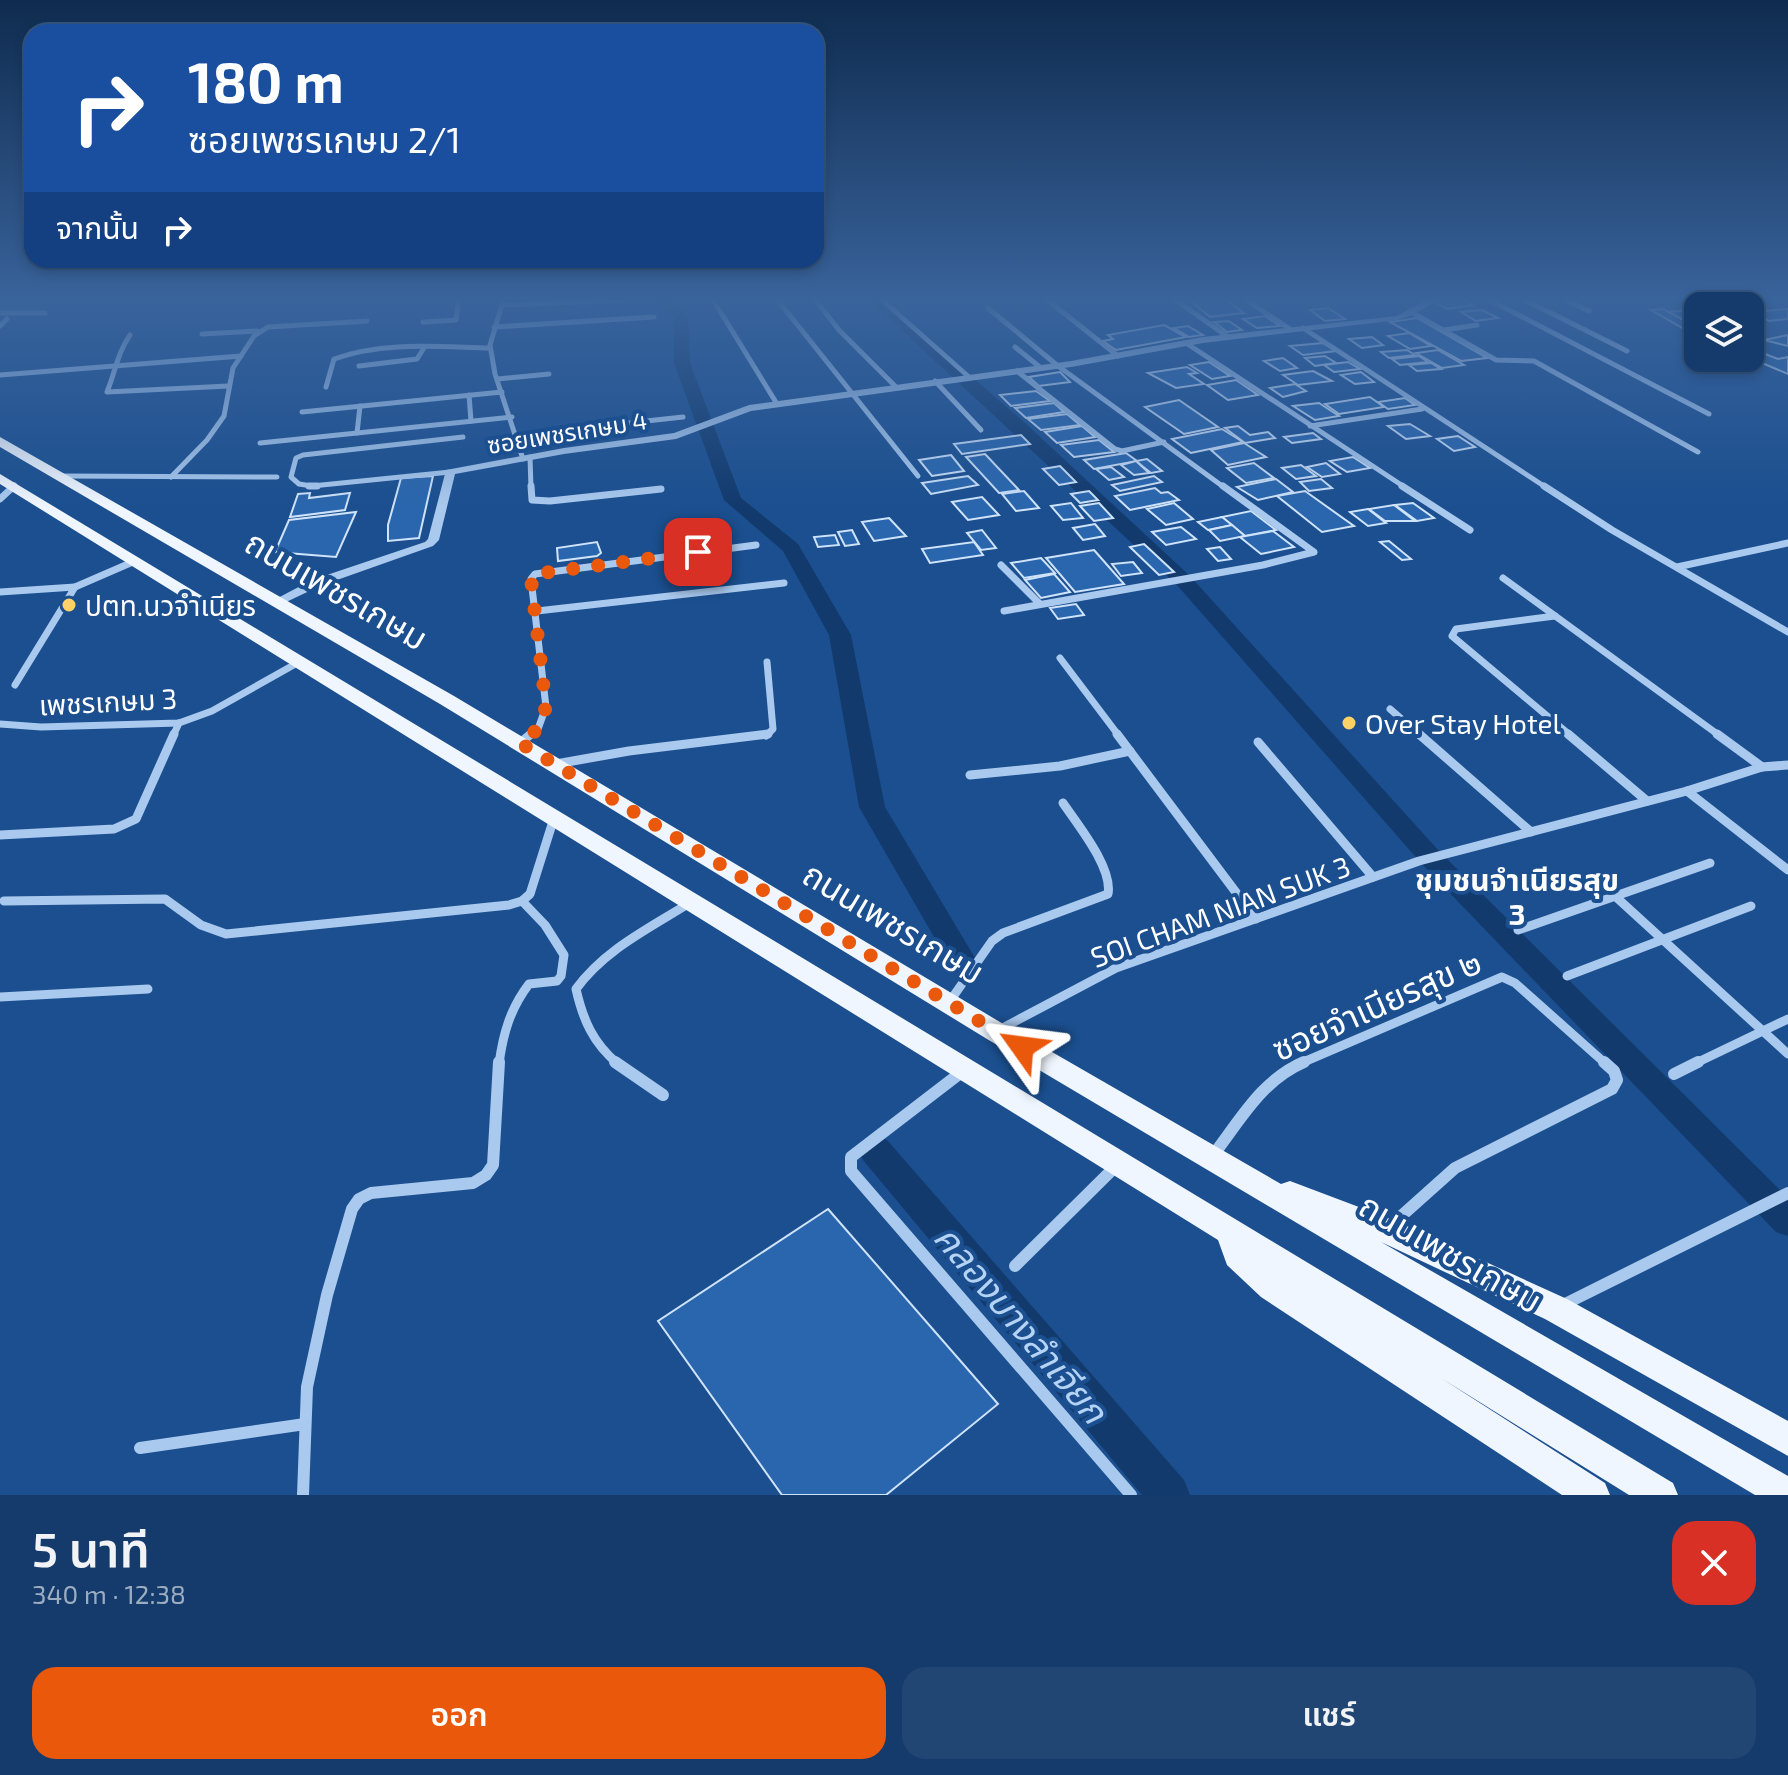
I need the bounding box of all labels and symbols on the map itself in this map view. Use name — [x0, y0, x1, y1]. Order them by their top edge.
street label: ซอยเพชรเกษม 4 — [485, 405, 649, 459]
pin — [664, 518, 732, 586]
street label: ถนนเพชรเกษม — [239, 520, 435, 658]
place label: ปตท.นวจำเนียร — [85, 588, 256, 622]
marker: ปตท.นวจำเนียร — [60, 596, 78, 614]
street label: เพชรเกษม 3 — [38, 680, 178, 722]
place label: Over Stay Hotel — [1365, 706, 1562, 740]
marker: Over Stay Hotel — [1340, 714, 1358, 732]
street label: SOI CHAM NIAN SUK 3 — [1086, 848, 1354, 974]
street label: ถนนเพชรเกษม — [796, 852, 992, 992]
district label: ชุมชนจำเนียรสุข 3 — [1415, 861, 1619, 931]
street label: ซอยจำเนียรสุข ๒ — [1265, 940, 1488, 1070]
position arrow — [980, 1005, 1064, 1089]
street label: ถนนเพชรเกษม — [1353, 1183, 1549, 1321]
water label: คลองบางลำเจียก — [927, 1215, 1118, 1432]

